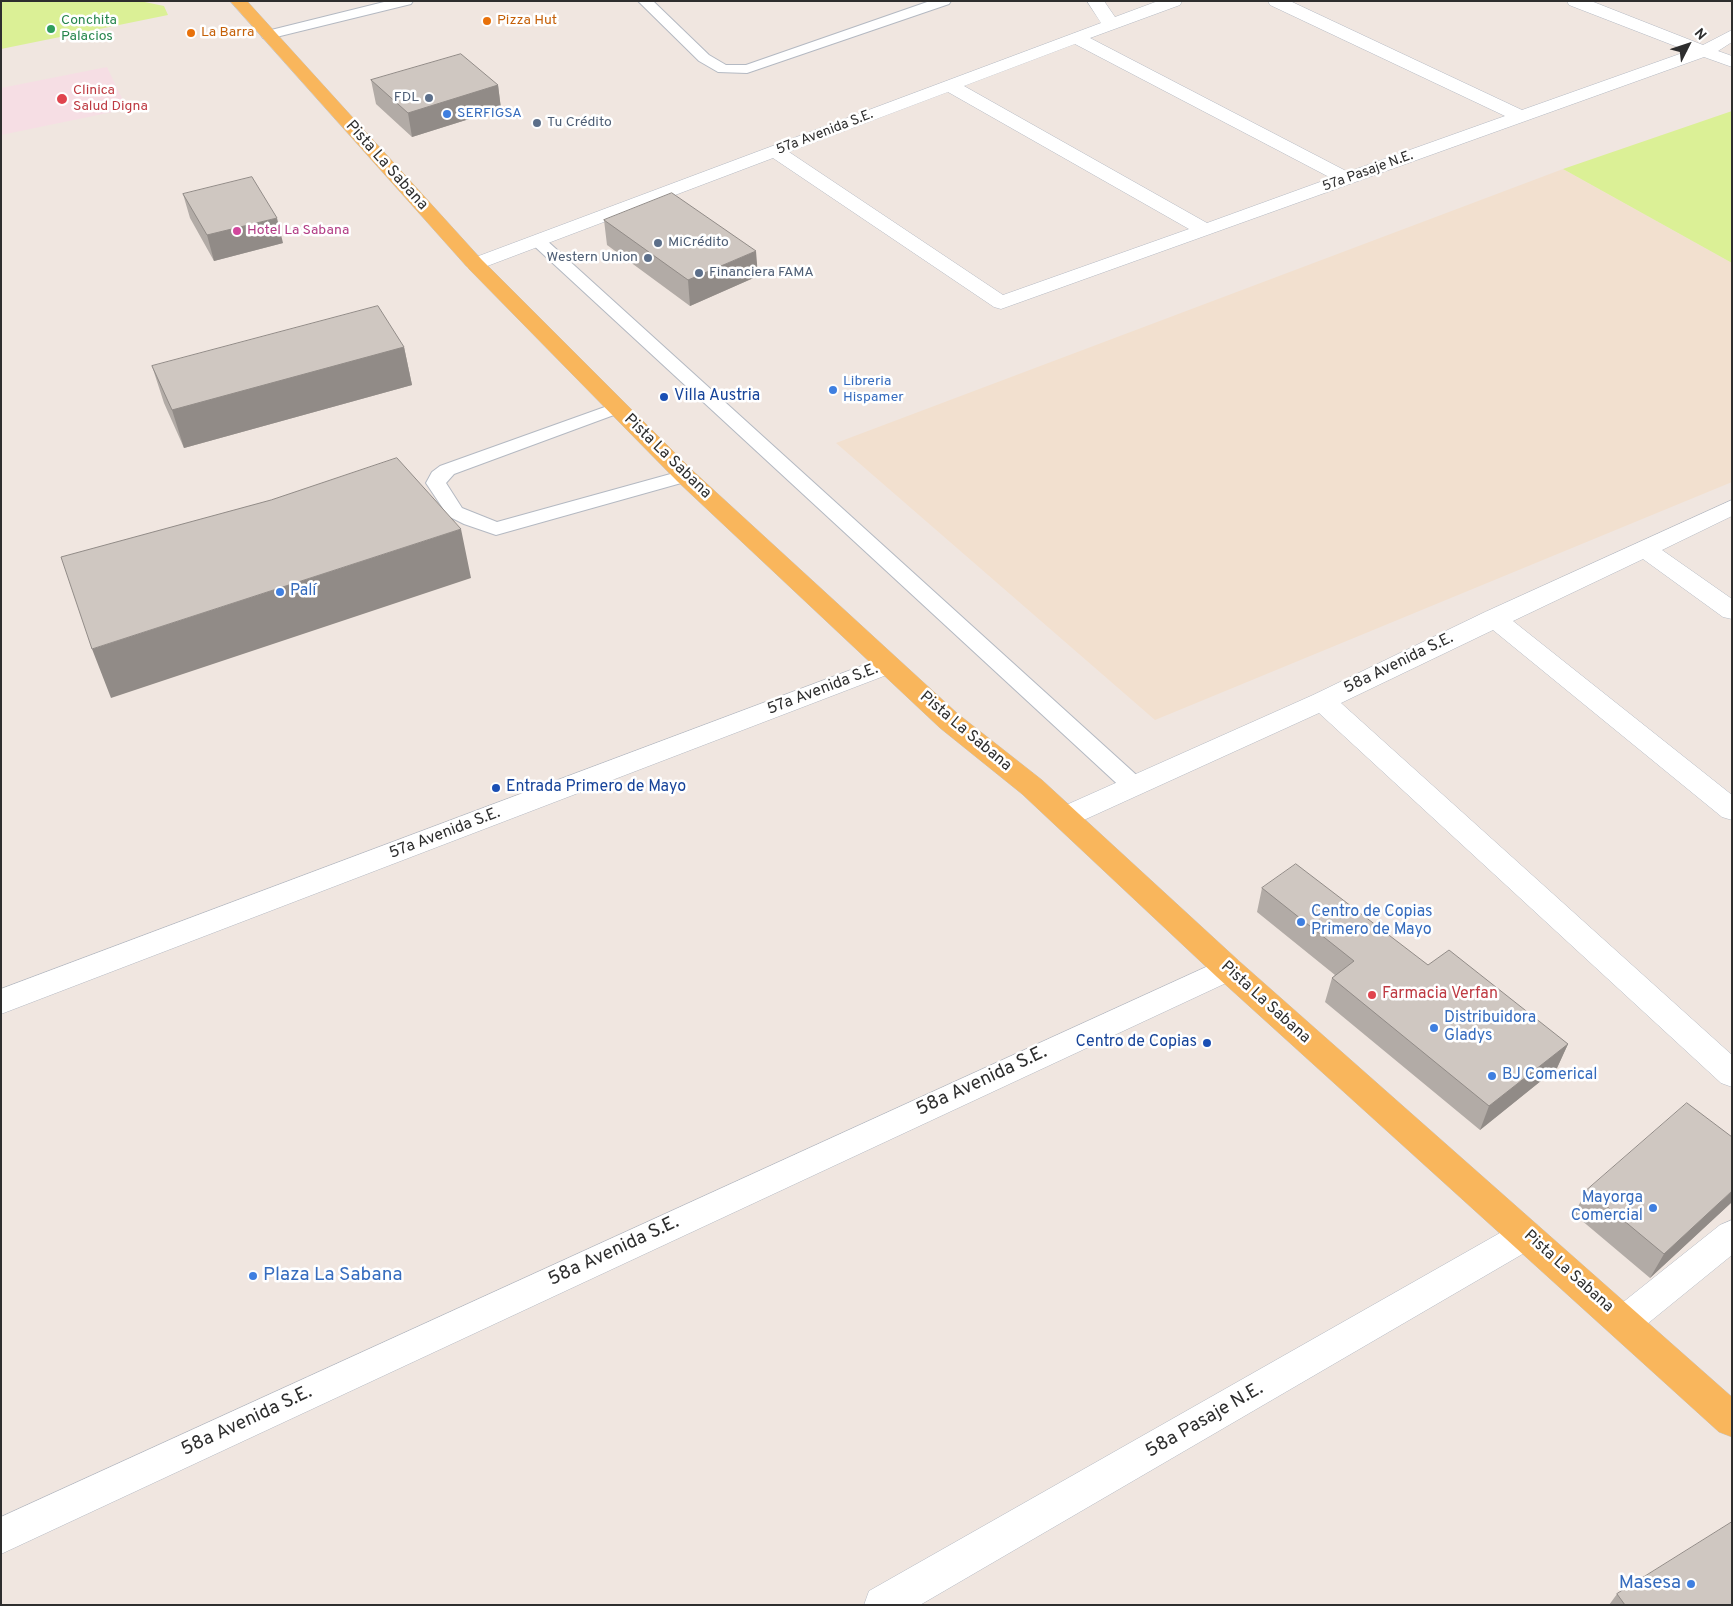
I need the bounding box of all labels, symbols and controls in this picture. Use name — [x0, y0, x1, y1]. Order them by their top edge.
place label: Conchita Palacios — [61, 13, 117, 46]
place label: Pizza Hut — [497, 13, 557, 29]
marker: Pizza Hut — [481, 15, 493, 27]
north arrow — [1663, 20, 1713, 70]
marker: Conchita Palacios — [45, 23, 57, 35]
place label: La Barra — [201, 25, 254, 41]
text: N — [1690, 25, 1709, 44]
marker: La Barra — [185, 27, 197, 39]
place label: Clinica Salud Digna — [73, 83, 148, 115]
place label: FDL — [394, 90, 419, 106]
marker: Clinica Salud Digna — [55, 92, 69, 106]
marker: FDL — [423, 92, 435, 104]
place label: SERFIGSA — [457, 106, 522, 122]
street label: 57a Avenida S.E. — [774, 107, 876, 159]
marker: SERFIGSA — [441, 108, 453, 120]
place label: Tu Crédito — [547, 115, 612, 131]
street label: Pista La Sabana — [341, 117, 431, 215]
marker: Tu Crédito — [531, 117, 543, 129]
street label: 57a Pasaje N.E. — [1320, 148, 1416, 196]
place label: Hotel La Sabana — [247, 223, 349, 239]
marker: Hotel La Sabana — [231, 225, 243, 237]
place label: MiCrédito — [668, 235, 729, 251]
marker: MiCrédito — [652, 237, 664, 249]
place label: Western Union — [547, 250, 638, 266]
marker: Western Union — [642, 252, 654, 264]
place label: Financiera FAMA — [709, 265, 814, 281]
marker: Financiera FAMA — [693, 267, 705, 279]
place label: Libreria Hispamer — [843, 374, 904, 407]
marker: Libreria Hispamer — [827, 384, 839, 396]
place label: Villa Austria — [674, 387, 760, 407]
marker: Villa Austria — [658, 391, 670, 403]
street label: Pista La Sabana — [619, 410, 715, 504]
place label: Palí — [290, 582, 316, 602]
marker: Palí — [274, 586, 286, 598]
street label: 58a Avenida S.E. — [1341, 629, 1457, 699]
street label: 57a Avenida S.E. — [765, 660, 881, 720]
street label: Pista La Sabana — [915, 688, 1015, 776]
place label: Entrada Primero de Mayo — [506, 778, 686, 798]
marker: Entrada Primero de Mayo — [490, 782, 502, 794]
street label: 57a Avenida S.E. — [387, 804, 503, 864]
place label: Centro de Copias Primero de Mayo — [1311, 903, 1433, 941]
marker: Centro de Copias Primero de Mayo — [1295, 916, 1307, 928]
street label: Pista La Sabana — [1216, 958, 1314, 1048]
place label: Farmacia Verfan — [1382, 985, 1498, 1005]
marker: Farmacia Verfan — [1366, 989, 1378, 1001]
place label: Distribuidora Gladys — [1444, 1009, 1536, 1047]
marker: Distribuidora Gladys — [1428, 1022, 1440, 1034]
place label: Centro de Copias — [1075, 1033, 1197, 1053]
marker: Centro de Copias — [1201, 1037, 1213, 1049]
street label: 58a Avenida S.E. — [913, 1042, 1051, 1122]
place label: BJ Comerical — [1502, 1066, 1597, 1086]
marker: BJ Comerical — [1486, 1070, 1498, 1082]
place label: Mayorga Comercial — [1571, 1189, 1643, 1227]
marker: Mayorga Comercial — [1647, 1202, 1659, 1214]
street label: 58a Avenida S.E. — [545, 1212, 683, 1292]
street label: Pista La Sabana — [1519, 1227, 1617, 1317]
place label: Plaza La Sabana — [263, 1265, 402, 1287]
marker: Plaza La Sabana — [247, 1270, 259, 1282]
street label: 58a Pasaje N.E. — [1142, 1378, 1268, 1464]
street label: 58a Avenida S.E. — [178, 1382, 316, 1462]
place label: Masesa — [1619, 1573, 1681, 1595]
marker: Masesa — [1685, 1578, 1697, 1590]

